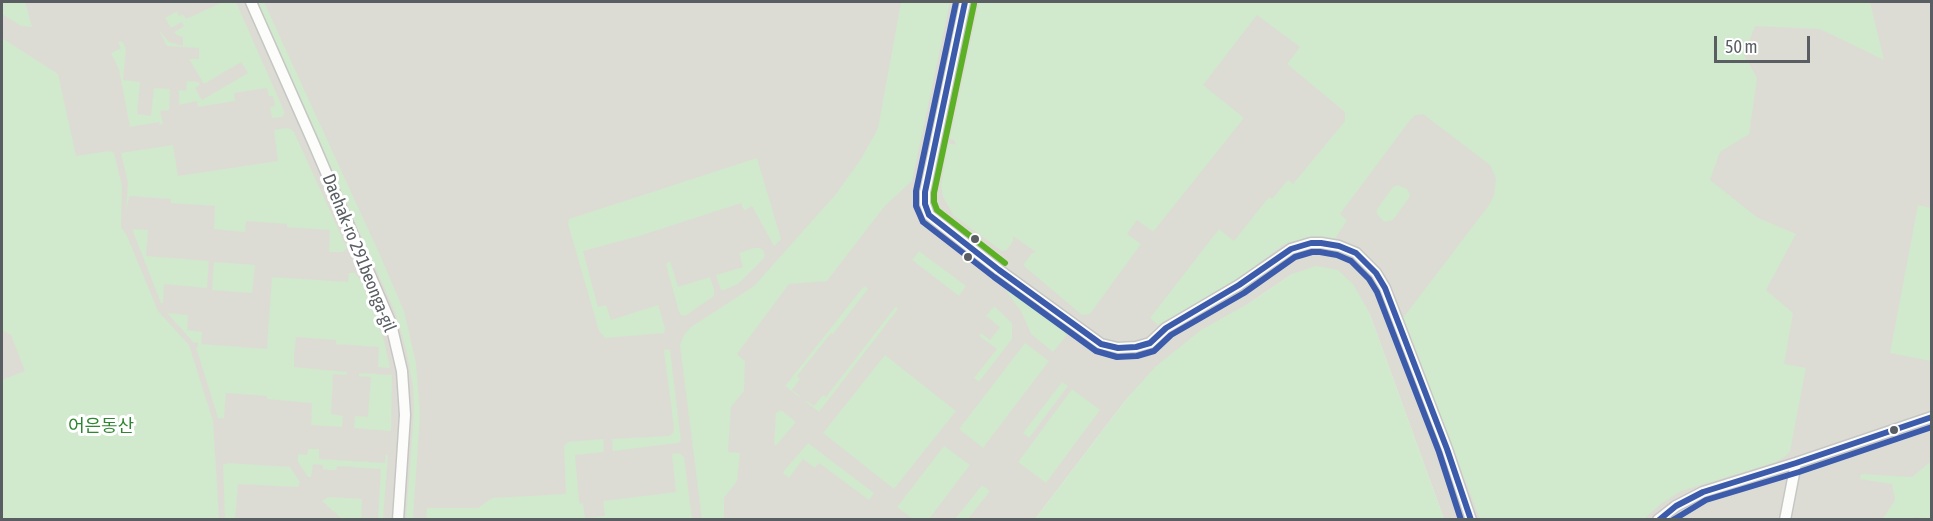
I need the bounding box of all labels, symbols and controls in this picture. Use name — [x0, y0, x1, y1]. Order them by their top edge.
scale bar — [1717, 24, 1813, 62]
text: 50 m — [1725, 36, 1757, 57]
street label: Daehak-ro 291beonga-gil — [317, 171, 401, 335]
unlabelled marker — [969, 233, 981, 245]
unlabelled marker — [962, 251, 974, 263]
park label: 어은동산 — [68, 415, 134, 437]
unlabelled marker — [1888, 424, 1900, 436]

